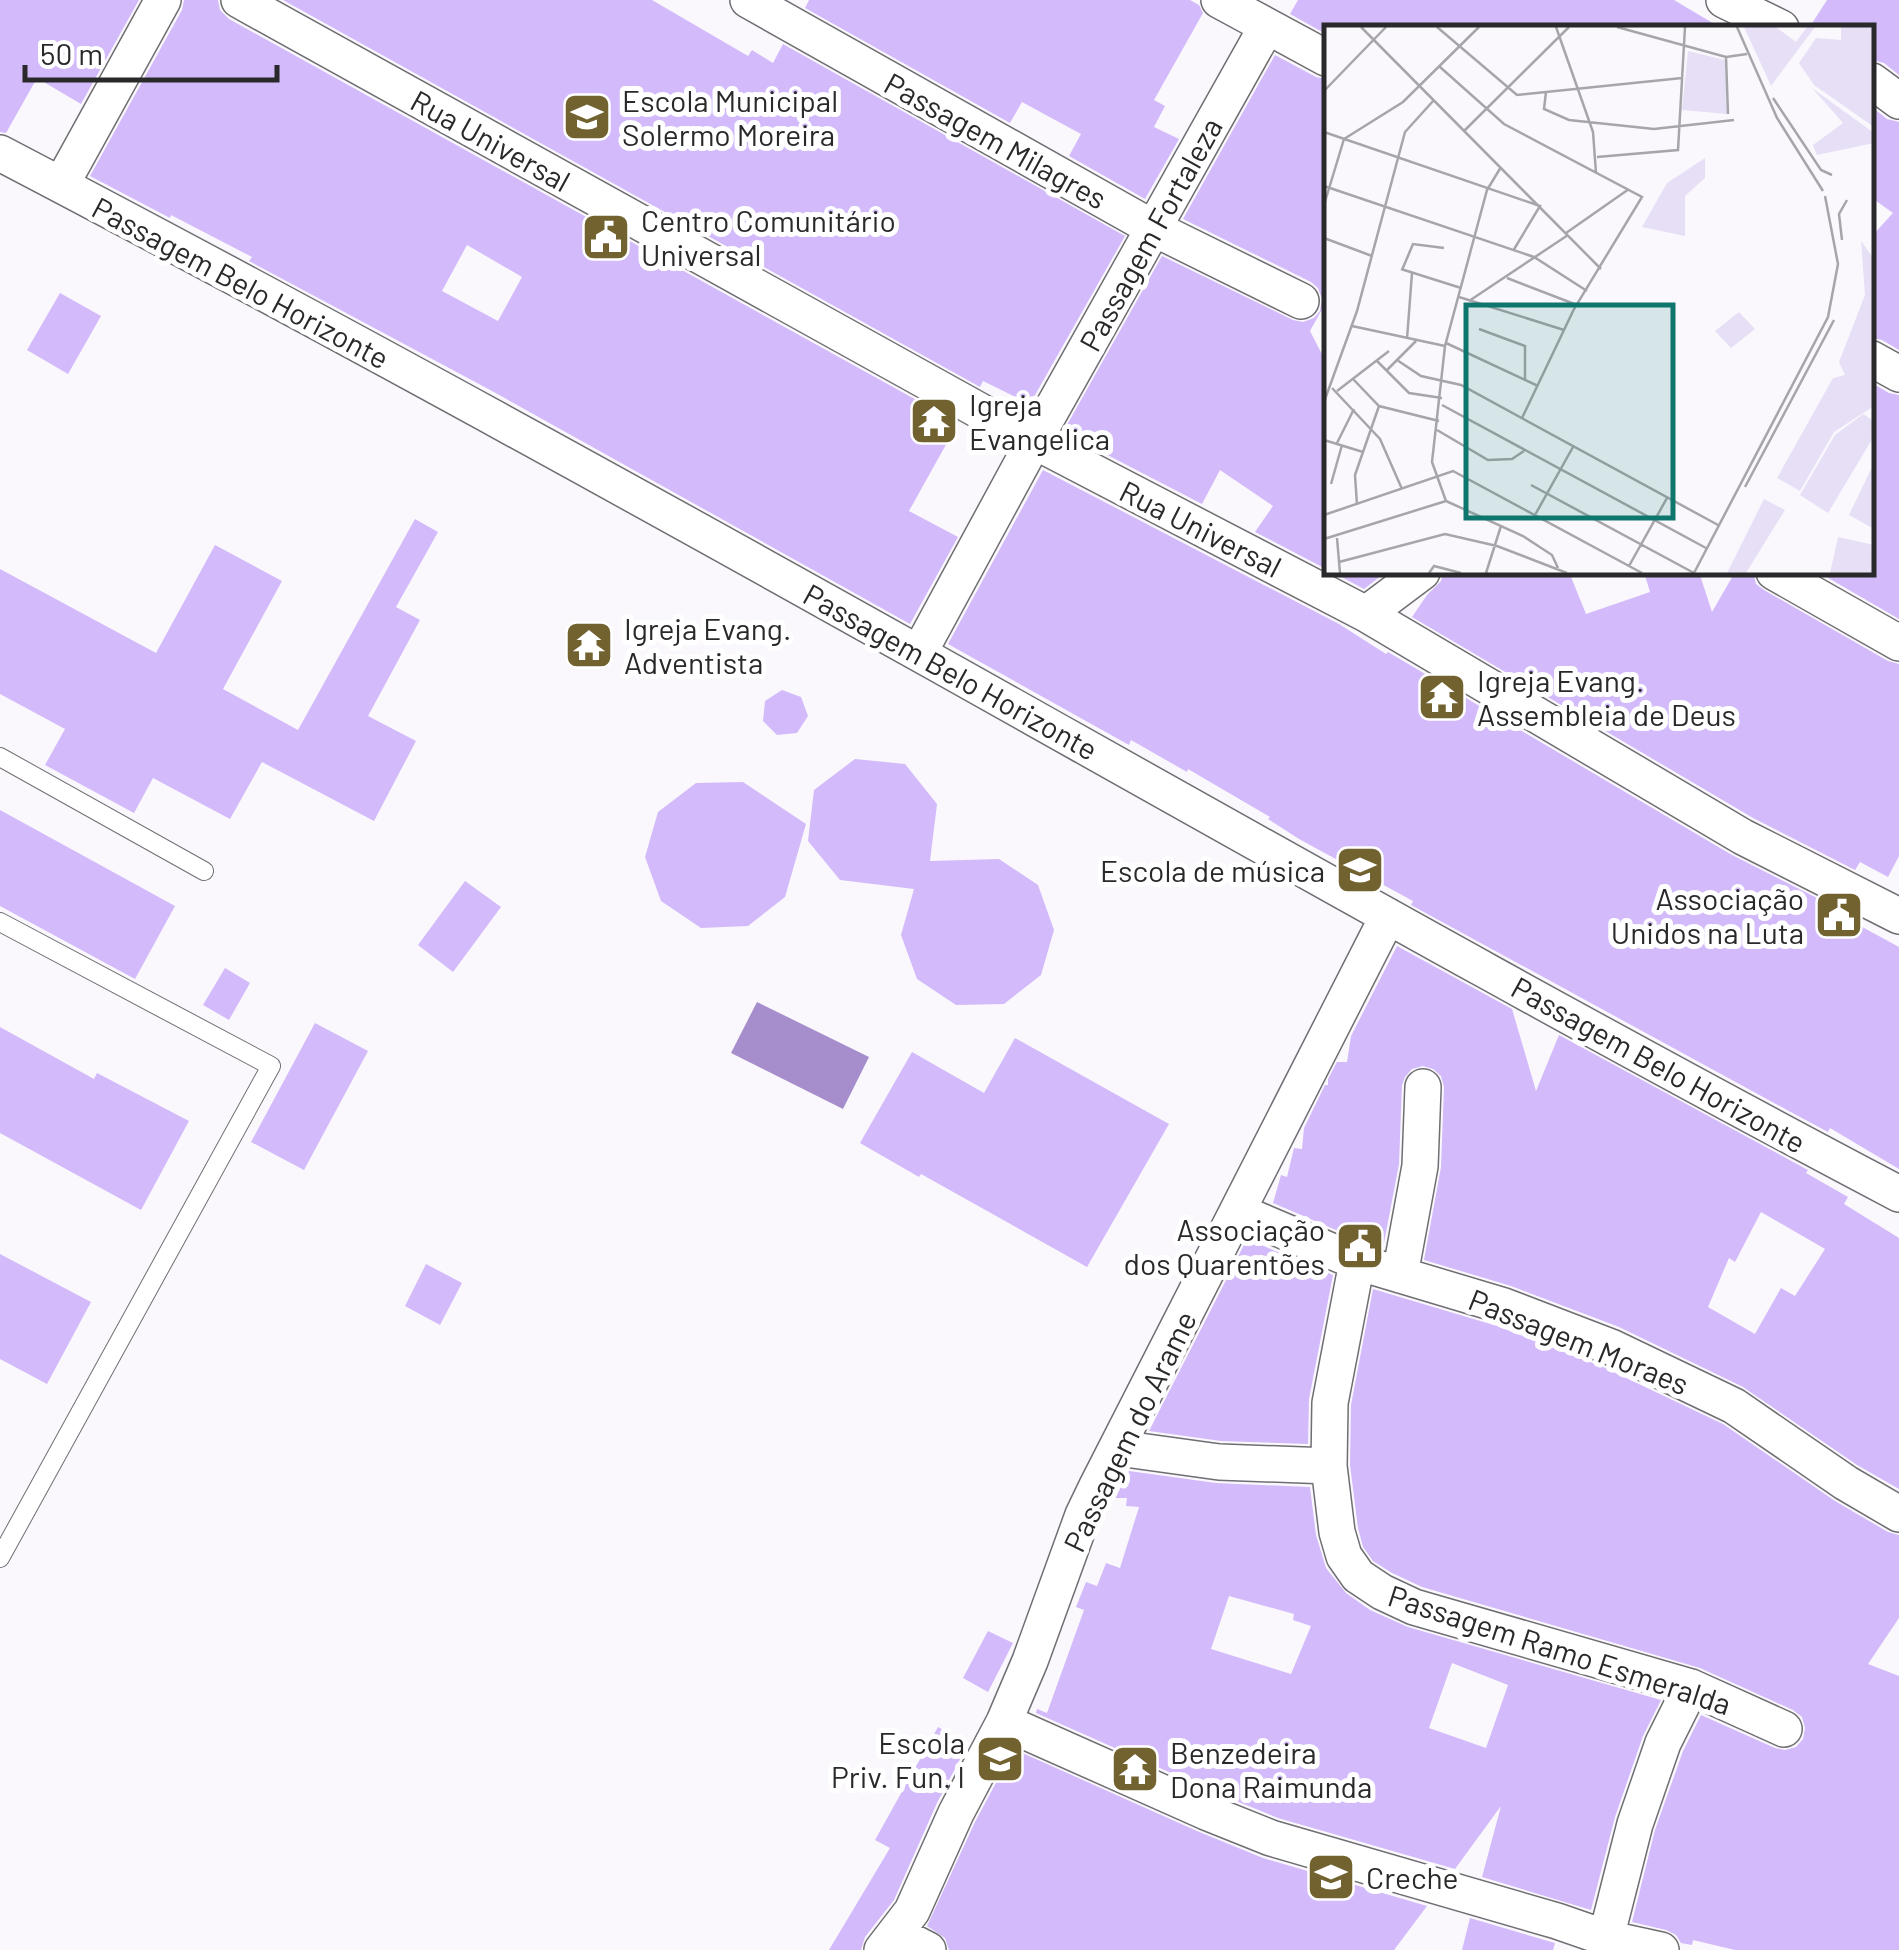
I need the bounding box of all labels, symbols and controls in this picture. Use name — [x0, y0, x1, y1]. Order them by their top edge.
scale bar — [25, 20, 278, 82]
inset map — [1324, 25, 1874, 575]
text: 50 m — [40, 35, 103, 71]
street label: Passagem Milagres — [879, 64, 1113, 216]
street label: Rua Universal — [405, 82, 577, 198]
place label: Escola Municipal Solermo Moreira — [622, 82, 838, 152]
school or university icon: Escola Municipal Solermo Moreira — [561, 91, 613, 143]
street label: Passagem Fortaleza — [1071, 111, 1229, 357]
street label: Passagem Belo Horizonte — [87, 189, 395, 375]
place label: Centro Comunitário Universal — [641, 202, 896, 272]
public building icon: Centro Comunitário Universal — [580, 211, 632, 263]
place label: Igreja Evangelica — [969, 386, 1110, 456]
temple icon: Igreja Evangelica — [908, 395, 960, 447]
street label: Rua Universal — [1114, 472, 1288, 584]
street label: Passagem Belo Horizonte — [798, 575, 1104, 767]
place label: Igreja Evang. Adventista — [624, 610, 791, 680]
temple icon: Igreja Evang. Adventista — [563, 619, 615, 671]
place label: Igreja Evang. Assembleia de Deus — [1477, 662, 1736, 732]
temple icon: Igreja Evang. Assembleia de Deus — [1416, 671, 1468, 723]
school or university icon: Escola de música — [1334, 844, 1386, 896]
place label: Escola de música — [1100, 852, 1325, 888]
place label: Associação Unidos na Luta — [1611, 880, 1804, 950]
public building icon: Associação Unidos na Luta — [1813, 889, 1865, 941]
street label: Passagem Belo Horizonte — [1506, 968, 1812, 1160]
place label: Associação dos Quarentões — [1124, 1211, 1325, 1281]
public building icon: Associação dos Quarentões — [1334, 1220, 1386, 1272]
street label: Passagem Moraes — [1464, 1281, 1694, 1401]
street label: Passagem do Arame — [1055, 1305, 1203, 1557]
street label: Passagem Ramo Esmeralda — [1384, 1577, 1736, 1721]
place label: Escola Priv. Fun. I — [831, 1724, 965, 1794]
school or university icon: Escola Priv. Fun. I — [974, 1733, 1026, 1785]
place label: Benzedeira Dona Raimunda — [1170, 1734, 1372, 1804]
temple icon: Benzedeira Dona Raimunda — [1109, 1743, 1161, 1795]
school or university icon: Creche — [1305, 1851, 1357, 1903]
place label: Creche — [1366, 1859, 1459, 1895]

